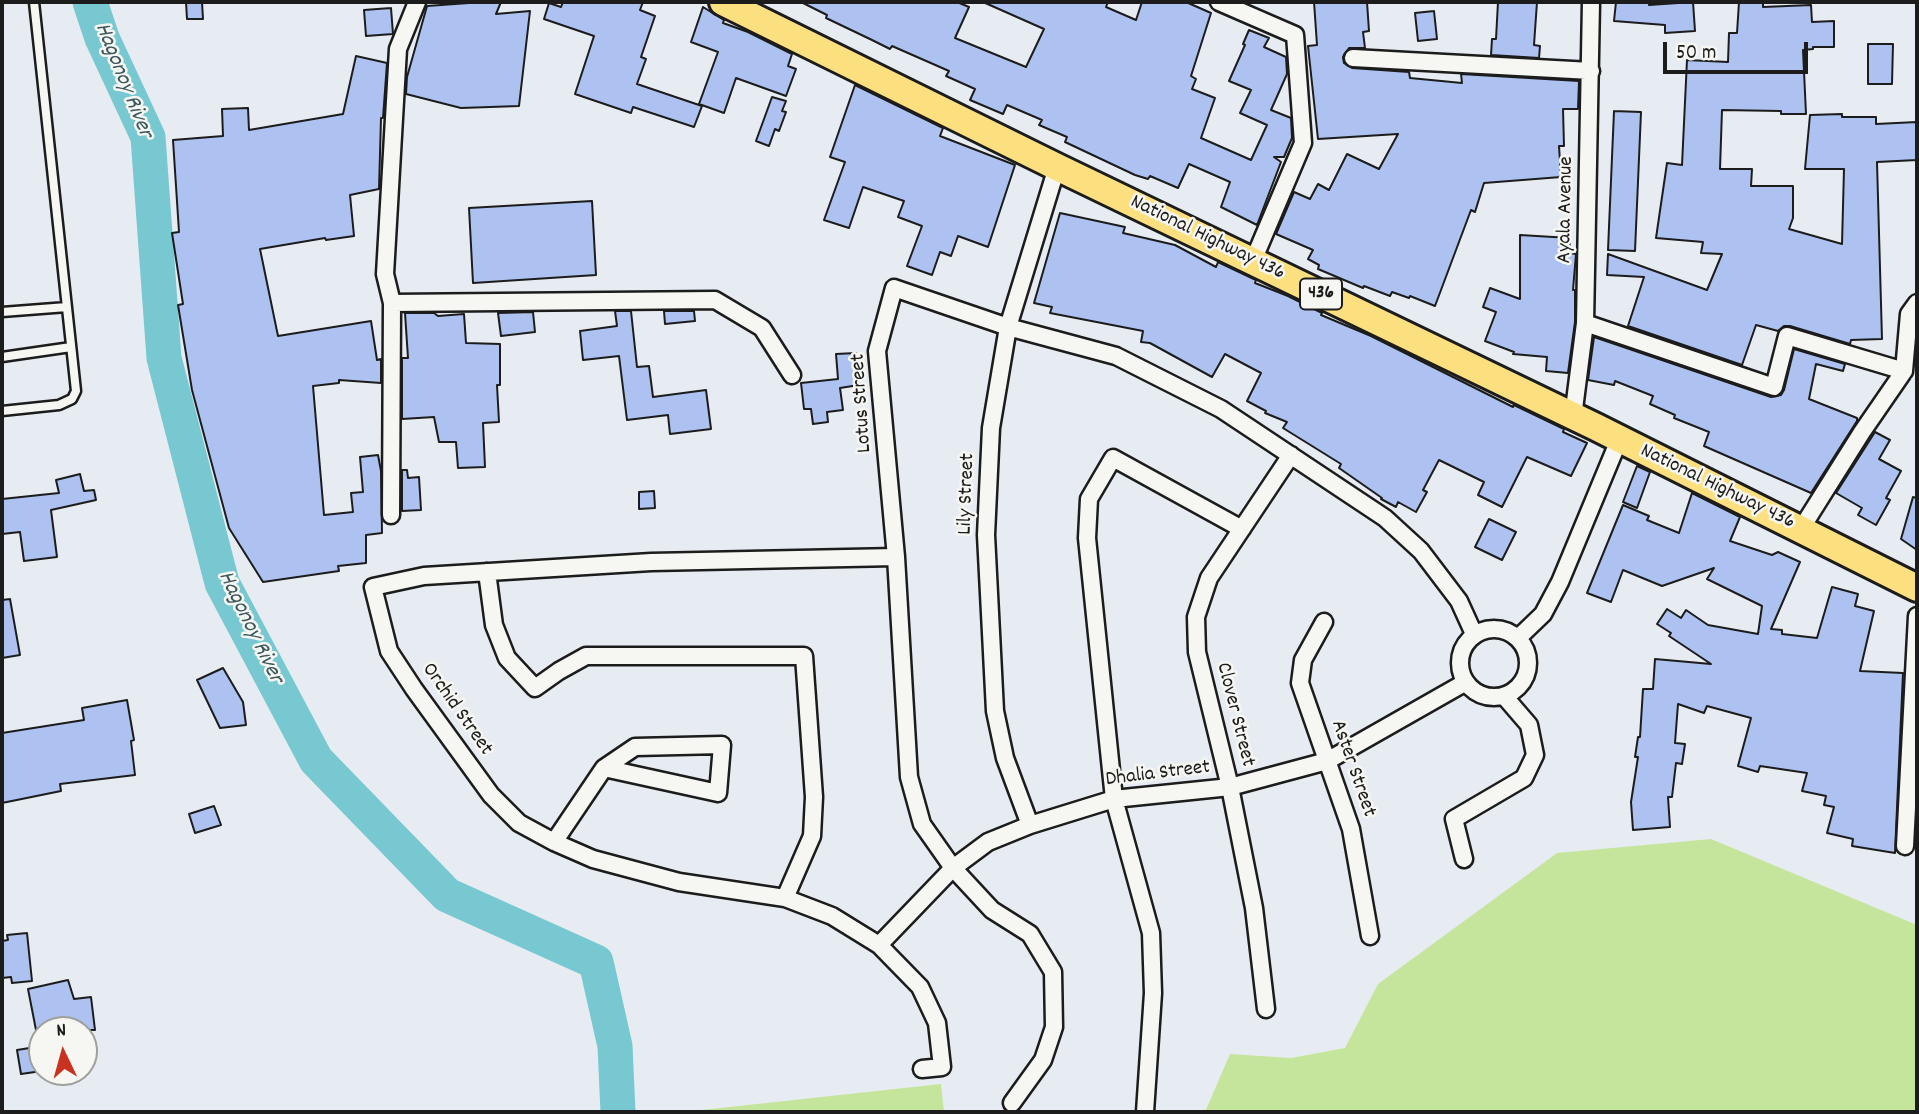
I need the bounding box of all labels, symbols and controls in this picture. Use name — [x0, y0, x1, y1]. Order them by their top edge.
water label: Hagonoy River — [86, 19, 158, 143]
scale bar — [1667, 28, 1812, 72]
text: 50 m — [1676, 39, 1716, 69]
street label: Ayala Avenue — [1553, 156, 1581, 264]
street label: National Highway 436 — [1126, 191, 1288, 287]
road number: 436 — [1300, 278, 1342, 310]
street label: Lotus Street — [847, 353, 879, 453]
street label: National Highway 436 — [1636, 440, 1798, 536]
street label: Lily Street — [954, 453, 982, 535]
water label: Hagonoy River — [210, 567, 288, 689]
street label: Orchid Street — [415, 659, 497, 761]
street label: Clover Street — [1209, 660, 1259, 770]
street label: Aster Street — [1324, 717, 1380, 821]
street label: Dhalia Street — [1104, 756, 1212, 794]
north arrow — [28, 1016, 98, 1086]
text: N — [55, 1018, 67, 1045]

